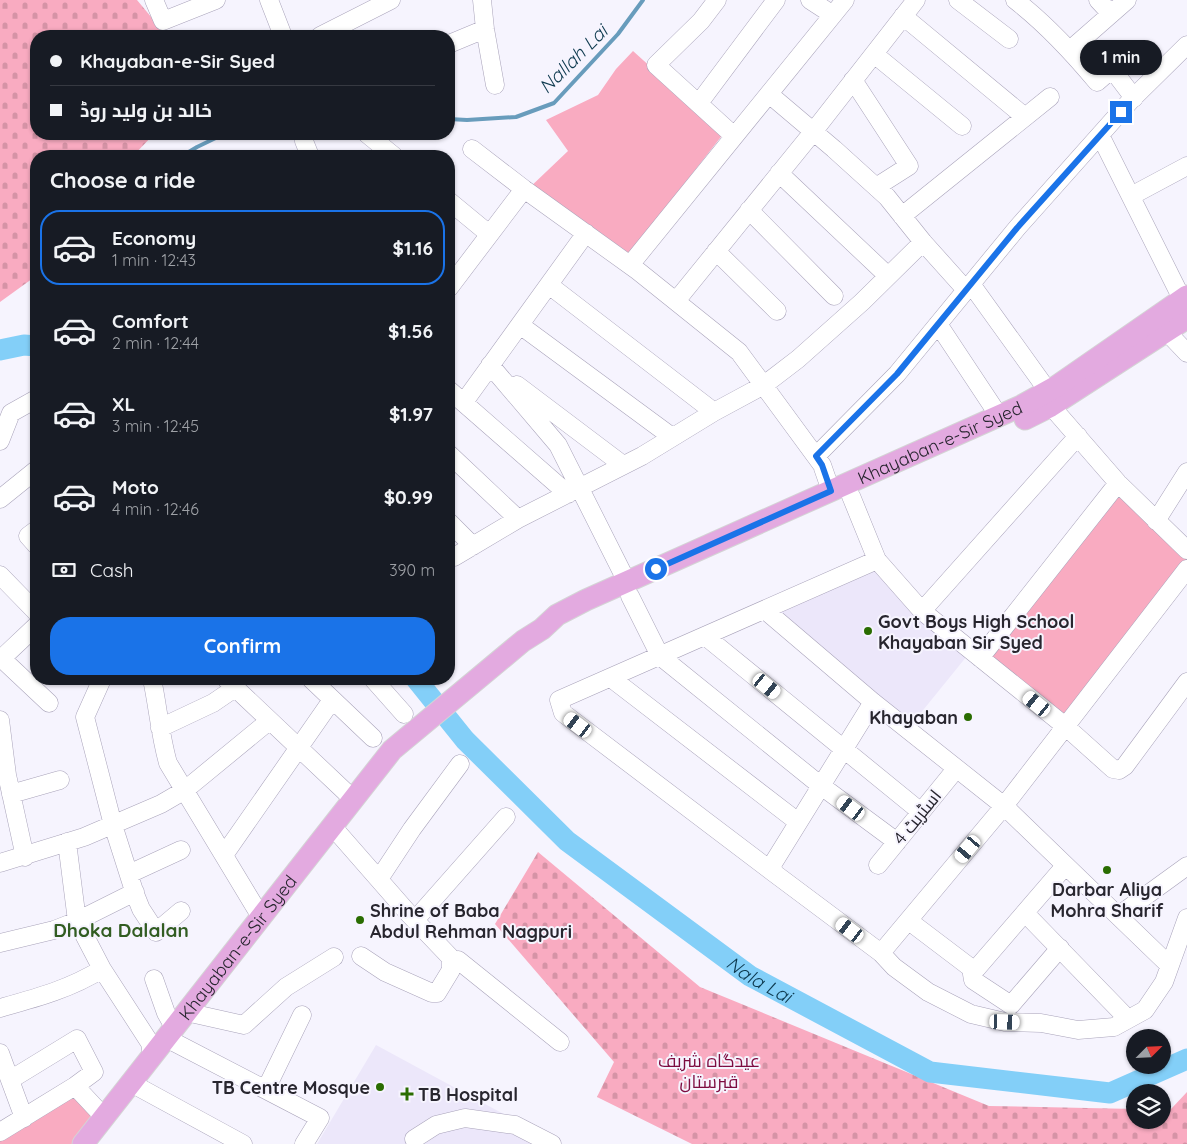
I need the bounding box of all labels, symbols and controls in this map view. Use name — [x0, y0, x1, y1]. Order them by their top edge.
water label: Nallah Lai — [534, 18, 614, 98]
callout: 1 min — [1080, 39, 1162, 74]
text: 1 min — [1102, 47, 1140, 67]
text: Khayaban-e-Sir Syed — [80, 49, 275, 73]
text: خالد بن ولید روڈ — [80, 98, 212, 122]
route end — [1110, 101, 1132, 123]
text: Choose a ride — [50, 166, 195, 194]
icon: car — [52, 225, 97, 270]
text: Economy — [112, 226, 196, 250]
text: $1.16 — [393, 236, 433, 260]
text: 1 min · 12:43 — [112, 250, 196, 270]
icon: car — [52, 308, 97, 353]
text: Comfort — [112, 309, 189, 333]
text: $1.56 — [388, 319, 433, 343]
text: 2 min · 12:44 — [112, 333, 199, 353]
icon: car — [52, 391, 97, 436]
text: XL — [112, 392, 135, 416]
street label: Khayaban-e-Sir Syed — [854, 395, 1026, 489]
text: $1.97 — [389, 402, 433, 426]
text: 3 min · 12:45 — [112, 416, 199, 436]
icon: car — [52, 474, 97, 519]
text: Moto — [112, 475, 159, 499]
text: $0.99 — [384, 485, 433, 509]
text: 4 min · 12:46 — [112, 499, 199, 519]
icon: cash — [50, 556, 78, 584]
text: Cash — [90, 558, 134, 582]
route start — [645, 558, 667, 580]
text: 390 m — [389, 560, 435, 580]
place label: Govt Boys High School Khayaban Sir Syed — [878, 610, 1074, 654]
button: Confirm — [50, 617, 435, 675]
marker: Govt Boys High School Khayaban Sir Syed — [862, 625, 874, 637]
car — [750, 671, 783, 701]
car — [1020, 689, 1053, 719]
place label: Khayaban — [869, 706, 958, 729]
car — [561, 710, 594, 740]
marker: Khayaban — [962, 711, 974, 723]
street label: اسٹریٹ 4 — [888, 785, 946, 849]
car — [834, 793, 867, 823]
car — [952, 833, 983, 865]
marker: Darbar Aliya Mohra Sharif — [1101, 864, 1113, 876]
street label: Khayaban-e-Sir Syed — [173, 870, 301, 1024]
place label: Darbar Aliya Mohra Sharif — [1051, 878, 1164, 922]
place label: Shrine of Baba Abdul Rehman Nagpuri — [370, 899, 572, 943]
marker: Shrine of Baba Abdul Rehman Nagpuri — [354, 914, 366, 926]
car — [833, 915, 866, 945]
district label: Dhoka Dalalan — [53, 918, 189, 942]
water label: Nala Lai — [722, 951, 798, 1009]
car — [989, 1014, 1020, 1030]
north arrow — [1126, 1029, 1171, 1074]
map controls — [1126, 1029, 1171, 1129]
park label: عیدگاہ شریف قبرستان — [658, 1049, 760, 1093]
place label: TB Centre Mosque — [212, 1076, 370, 1099]
marker: TB Centre Mosque — [374, 1081, 386, 1093]
place label: TB Hospital — [418, 1083, 518, 1106]
button: layers — [1126, 1084, 1171, 1129]
marker: TB Hospital — [400, 1087, 414, 1101]

